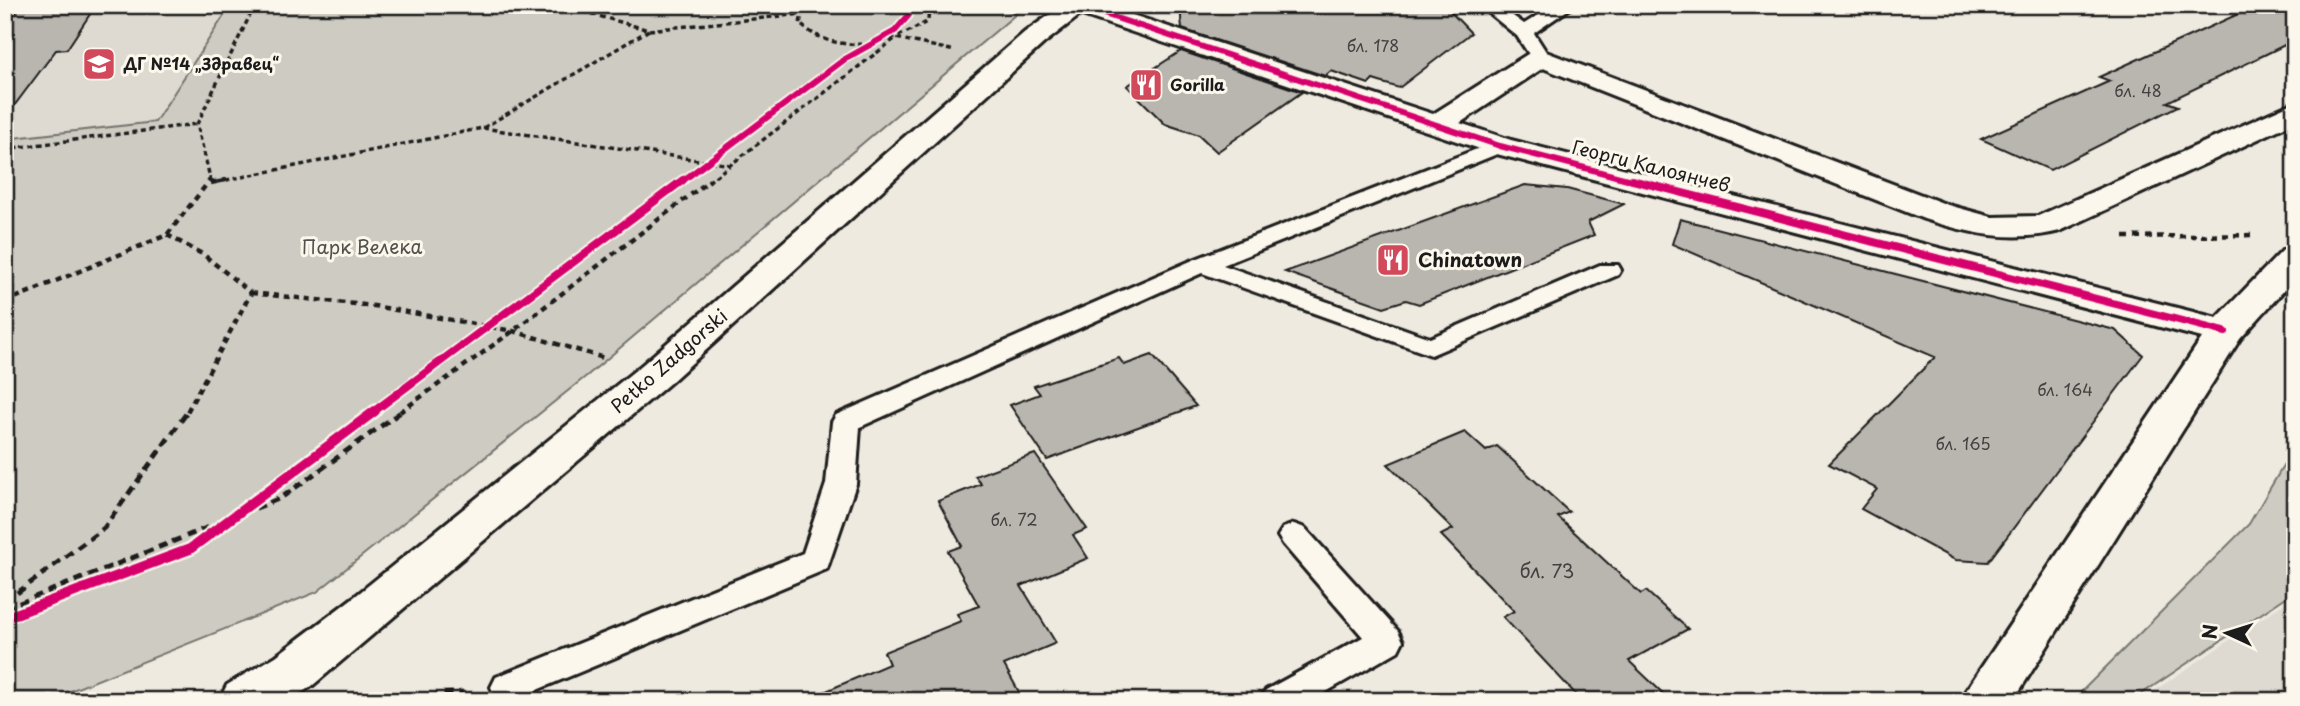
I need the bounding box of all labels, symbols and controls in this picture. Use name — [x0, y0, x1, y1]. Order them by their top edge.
house number: бл. 178 — [1347, 33, 1399, 57]
school or university icon: ДГ №14 „Здравец“ — [80, 45, 118, 83]
place label: ДГ №14 „Здравец“ — [123, 51, 279, 75]
restaurant icon: Gorilla — [1127, 66, 1165, 104]
place label: Gorilla — [1170, 72, 1225, 96]
house number: бл. 48 — [2114, 78, 2162, 102]
street label: Георги Калоянчев — [1569, 132, 1733, 198]
park label: Парк Велека — [302, 232, 422, 260]
restaurant icon: Chinatown — [1374, 241, 1412, 279]
place label: Chinatown — [1418, 245, 1522, 273]
street label: Petko Zadgorski — [604, 302, 733, 419]
house number: бл. 164 — [2037, 377, 2093, 401]
house number: бл. 165 — [1936, 431, 1991, 455]
house number: бл. 72 — [990, 507, 1038, 531]
house number: бл. 73 — [1520, 556, 1574, 584]
north arrow — [2192, 598, 2262, 668]
text: N — [2195, 623, 2224, 640]

